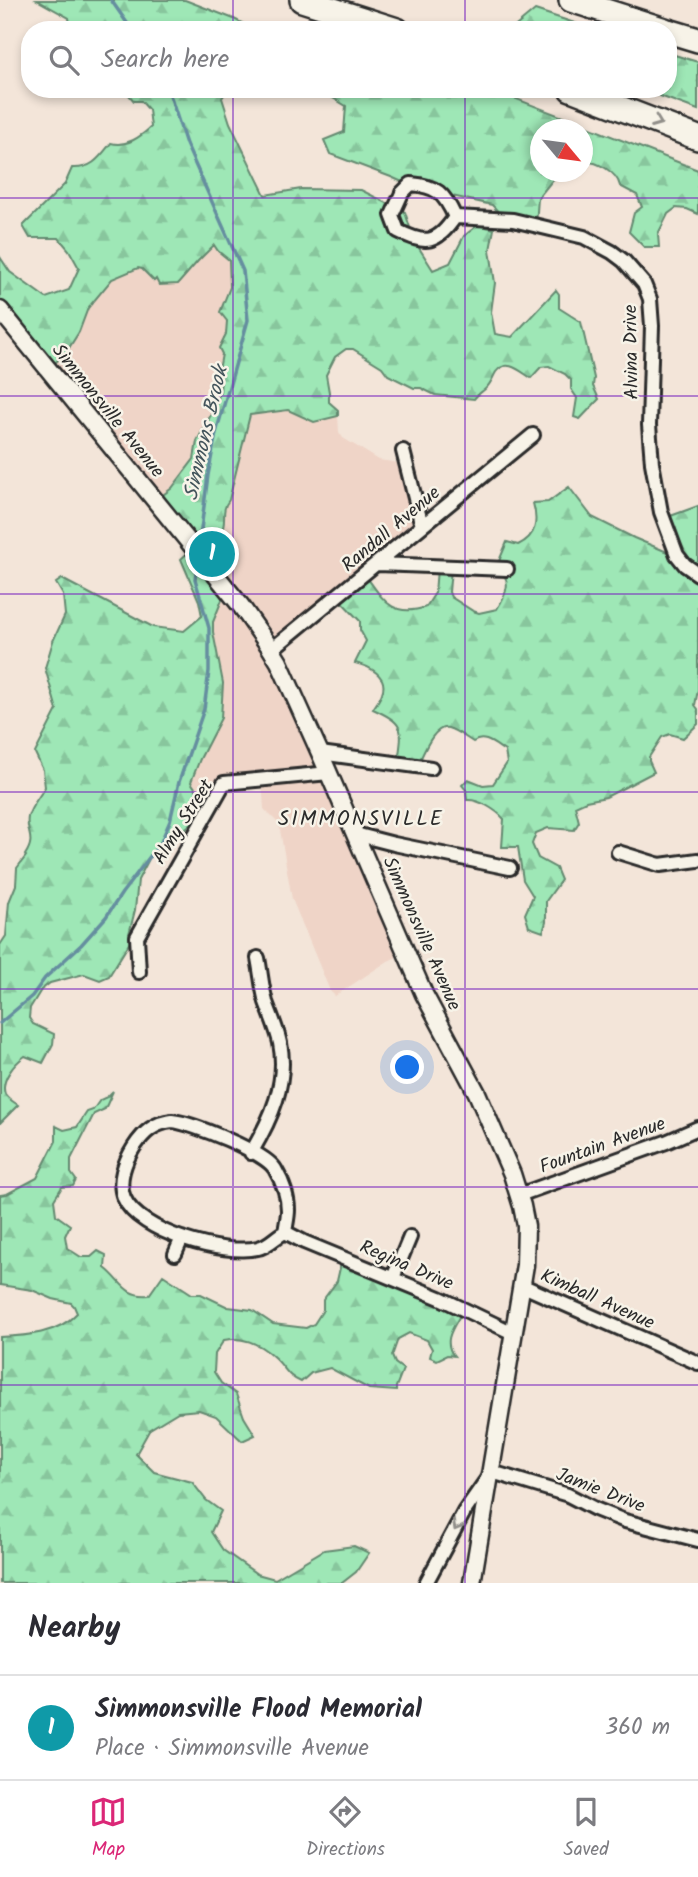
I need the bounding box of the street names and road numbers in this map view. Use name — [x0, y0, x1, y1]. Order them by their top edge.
street label: Alvina Drive — [616, 304, 648, 400]
street label: Simmonsville Avenue — [44, 337, 172, 485]
street label: Randall Avenue — [335, 479, 448, 580]
street label: Almy Street — [146, 773, 222, 871]
street label: Simmonsville Avenue — [374, 852, 469, 1016]
street label: Fountain Avenue — [535, 1109, 670, 1183]
street label: Regina Drive — [355, 1233, 458, 1299]
street label: Kimball Avenue — [535, 1261, 660, 1339]
street label: Jamie Drive — [551, 1460, 650, 1522]

